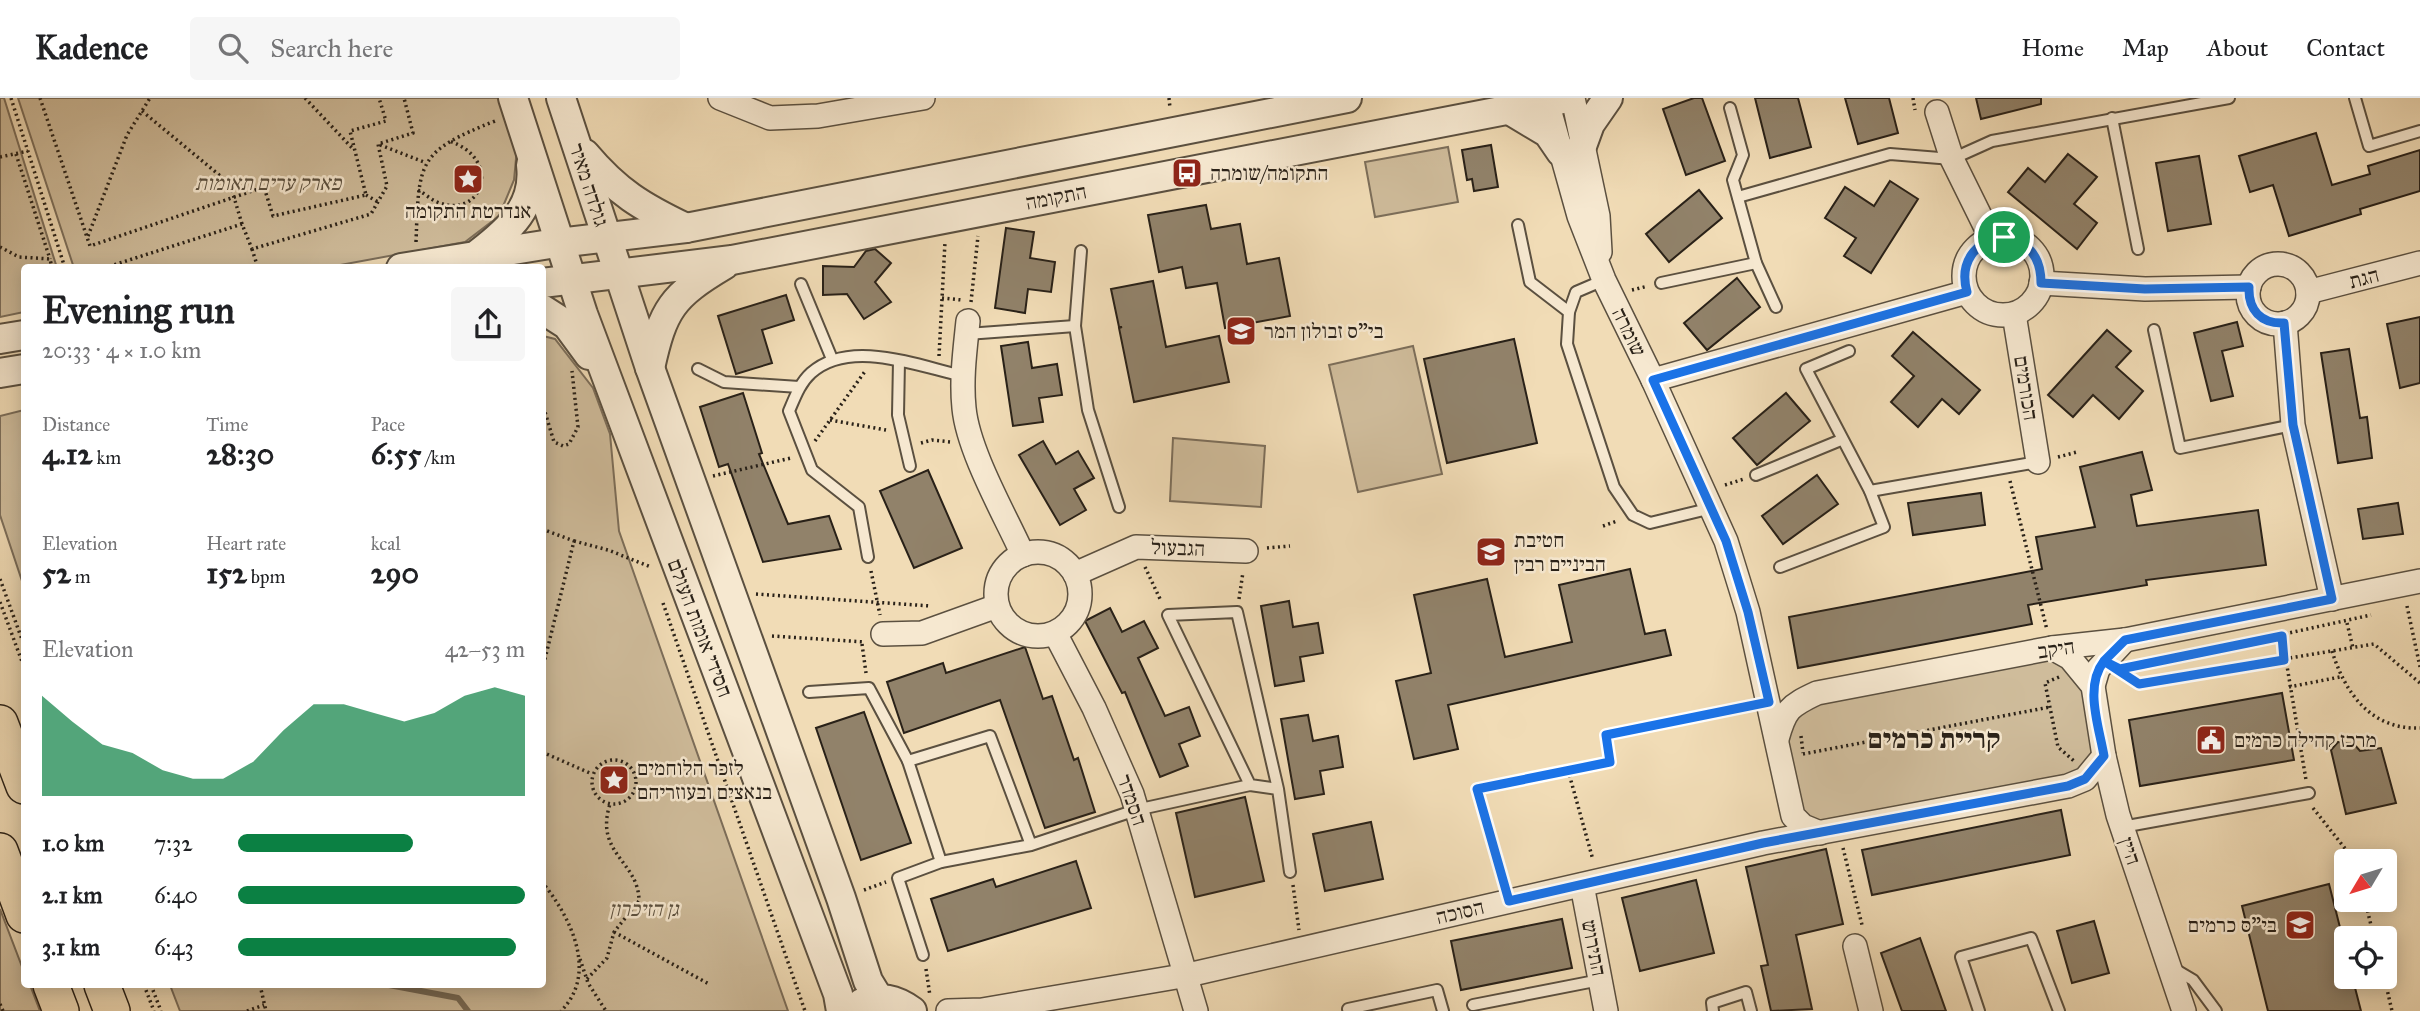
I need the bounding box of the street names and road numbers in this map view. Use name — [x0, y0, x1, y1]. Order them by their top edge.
street label: גולדה מאיר — [563, 140, 615, 230]
street label: התקומה — [1023, 178, 1089, 216]
street label: הגת — [2346, 262, 2382, 294]
street label: שומרה — [1606, 303, 1652, 361]
street label: הכורמים — [2008, 354, 2044, 422]
street label: הגבעול — [1150, 534, 1206, 562]
street label: חסידי אומות העולם — [662, 555, 738, 701]
street label: היקב — [2036, 634, 2076, 664]
street label: הסמדר — [1111, 771, 1153, 829]
street label: היין — [2113, 834, 2147, 868]
street label: הסוכה — [1433, 894, 1487, 930]
street label: התירוש — [1576, 918, 1612, 978]

